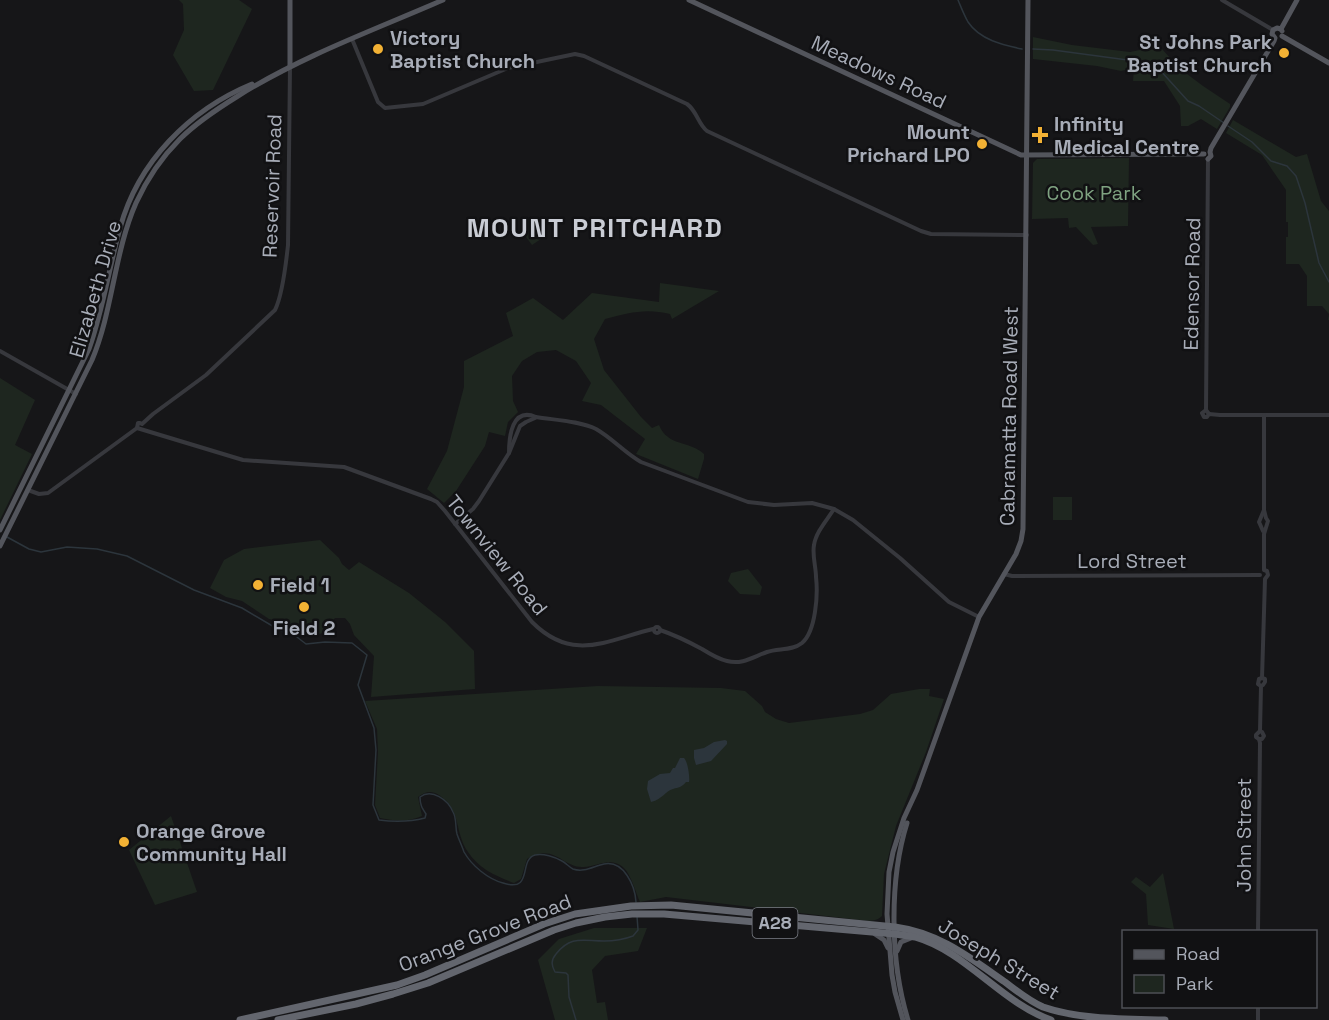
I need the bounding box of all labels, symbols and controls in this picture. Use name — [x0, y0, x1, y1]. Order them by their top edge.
place label: Victory Baptist Church — [390, 25, 535, 74]
street label: Meadows Road — [807, 29, 951, 115]
place label: St Johns Park Baptist Church — [1127, 29, 1272, 78]
marker: Victory Baptist Church — [371, 42, 385, 56]
marker: St Johns Park Baptist Church — [1277, 46, 1291, 60]
place label: Infinity Medical Centre — [1054, 111, 1200, 160]
street label: Reservoir Road — [256, 114, 288, 258]
place label: Mount Prichard LPO — [847, 119, 970, 168]
marker: Infinity Medical Centre — [1031, 126, 1049, 144]
marker: Mount Prichard LPO — [975, 137, 989, 151]
park label: Cook Park — [1046, 180, 1142, 206]
district label: MOUNT PRITCHARD — [467, 211, 723, 245]
street label: Elizabeth Drive — [63, 217, 127, 361]
street label: Edensor Road — [1178, 217, 1206, 351]
street label: Cabramatta Road West — [994, 306, 1024, 526]
street label: Townview Road — [440, 490, 554, 620]
street label: Lord Street — [1077, 548, 1187, 574]
place label: Field 1 — [270, 572, 330, 598]
marker: Field 1 — [251, 578, 265, 592]
marker: Field 2 — [297, 600, 311, 614]
place label: Field 2 — [273, 615, 335, 641]
street label: John Street — [1231, 778, 1257, 892]
place label: Orange Grove Community Hall — [136, 818, 287, 867]
marker: Orange Grove Community Hall — [117, 835, 131, 849]
street label: Orange Grove Road — [395, 888, 575, 978]
road number: A28 — [752, 908, 798, 938]
street label: Joseph Street — [933, 912, 1065, 1006]
legend — [1122, 930, 1317, 1008]
text: Road — [1176, 942, 1220, 965]
text: Park — [1176, 972, 1214, 995]

